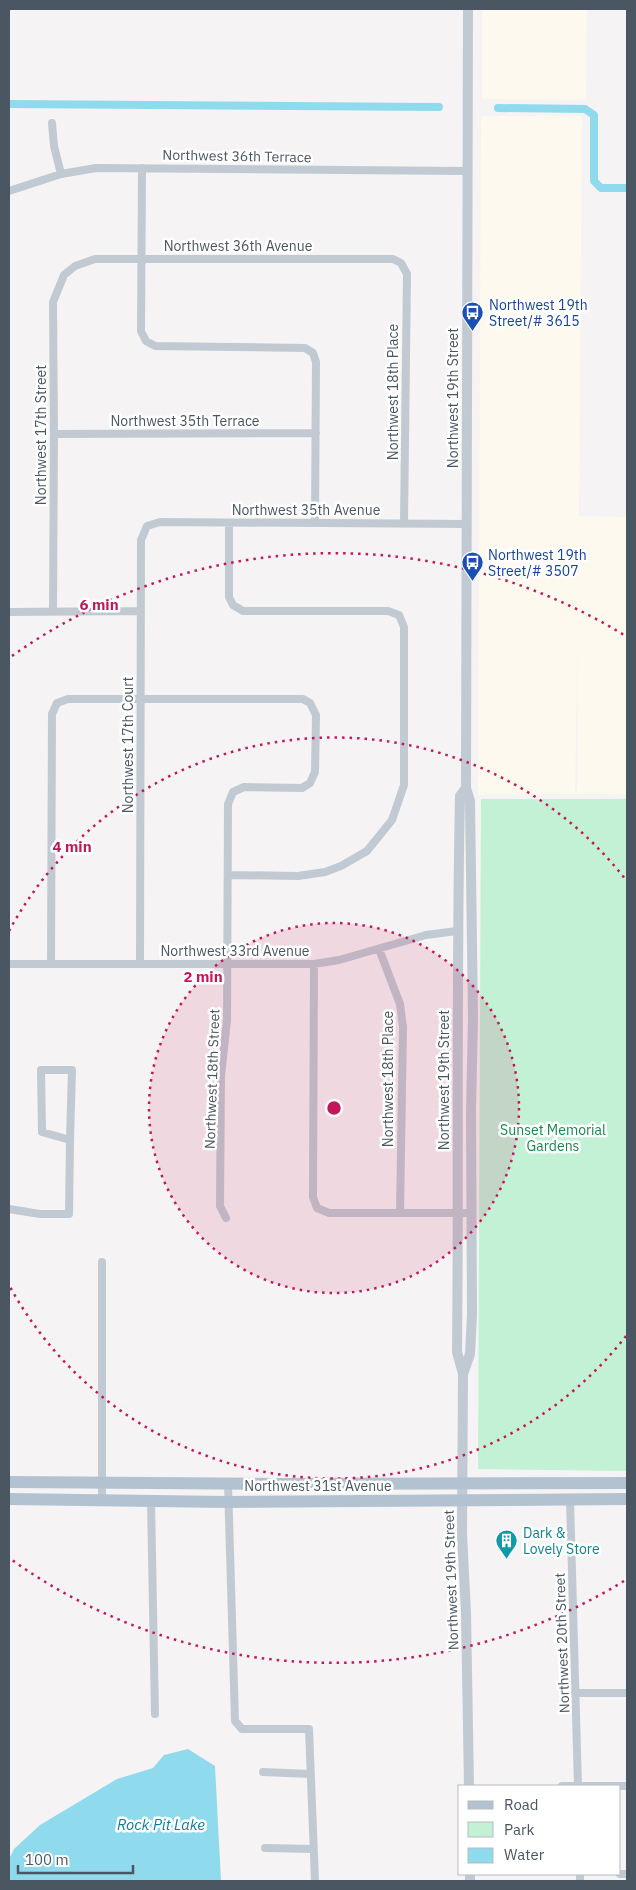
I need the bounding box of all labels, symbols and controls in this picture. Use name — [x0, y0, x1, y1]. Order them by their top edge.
street label: Northwest 36th Terrace — [162, 146, 312, 166]
street label: Northwest 36th Avenue — [164, 237, 313, 255]
place label: Northwest 19th Street/# 3615 — [489, 296, 588, 330]
bus stop icon: Northwest 19th Street/# 3615 — [461, 301, 485, 332]
street label: Northwest 18th Place — [384, 323, 402, 460]
street label: Northwest 19th Street — [444, 328, 462, 468]
street label: Northwest 17th Street — [32, 365, 50, 505]
street label: Northwest 35th Terrace — [110, 412, 260, 430]
street label: Northwest 35th Avenue — [232, 501, 381, 519]
place label: Northwest 19th Street/# 3507 — [488, 546, 587, 580]
bus stop icon: Northwest 19th Street/# 3507 — [460, 551, 484, 582]
text: 6 min — [79, 595, 119, 614]
street label: Northwest 17th Court — [119, 677, 137, 813]
text: 4 min — [52, 837, 92, 856]
street label: Northwest 33rd Avenue — [160, 942, 310, 960]
text: 2 min — [183, 967, 223, 986]
street label: Northwest 18th Street — [201, 1008, 223, 1149]
street label: Northwest 18th Place — [379, 1010, 397, 1147]
street label: Northwest 19th Street — [435, 1010, 453, 1150]
centre of rings — [325, 1099, 343, 1117]
park label: Sunset Memorial Gardens — [500, 1121, 606, 1155]
street label: Northwest 31st Avenue — [244, 1477, 392, 1495]
street label: Northwest 19th Street — [440, 1509, 462, 1650]
place label: Dark & Lovely Store — [523, 1524, 600, 1558]
building icon: Dark & Lovely Store — [495, 1529, 519, 1560]
street label: Northwest 20th Street — [551, 1572, 573, 1713]
legend — [458, 1785, 621, 1875]
text: Road — [504, 1795, 539, 1814]
water label: Rock Pit Lake — [117, 1815, 205, 1834]
text: Park — [504, 1820, 534, 1839]
scale bar — [18, 1842, 132, 1874]
text: Water — [504, 1845, 545, 1864]
text: 100 m — [25, 1850, 69, 1869]

